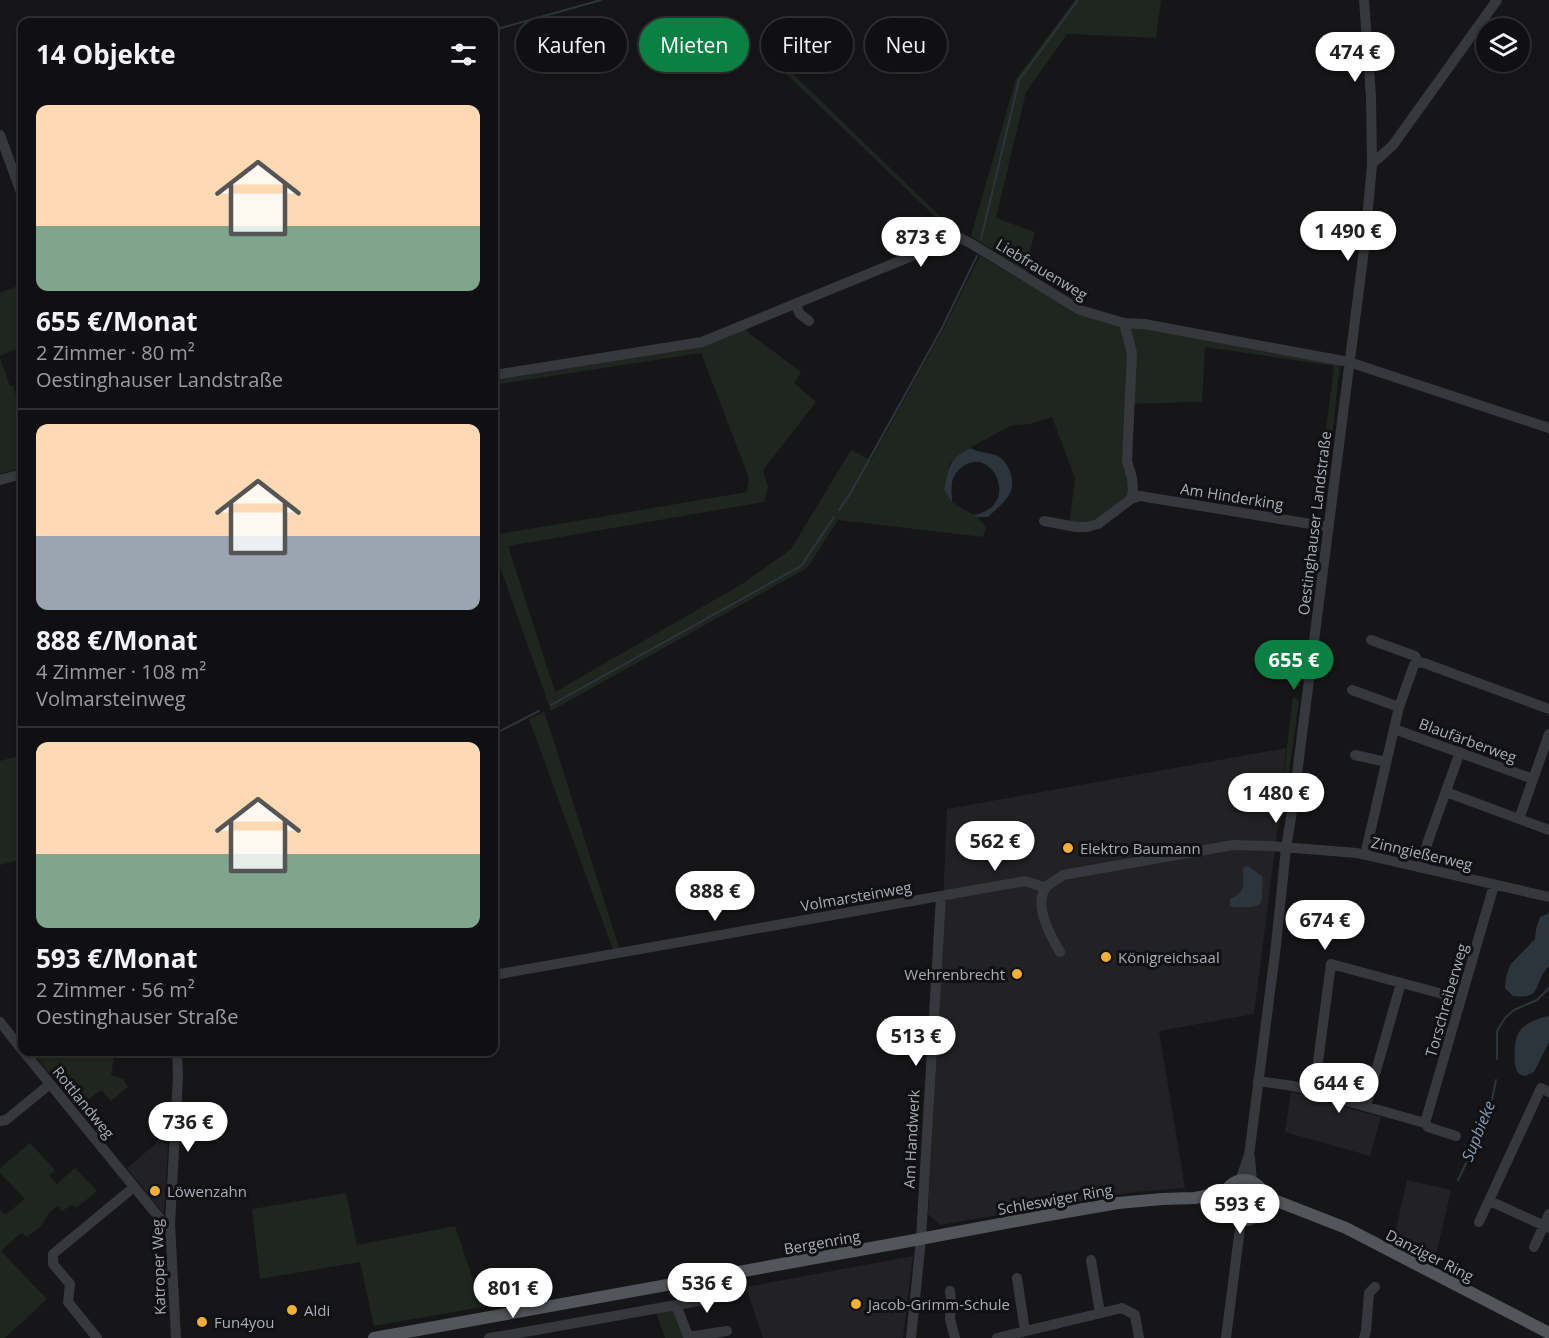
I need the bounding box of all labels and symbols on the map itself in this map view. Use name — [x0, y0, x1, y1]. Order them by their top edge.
pin: 474 € — [1313, 32, 1397, 83]
pin: 1 490 € — [1293, 211, 1403, 262]
pin: 873 € — [879, 217, 963, 268]
street label: Liebfrauenweg — [992, 234, 1092, 304]
street label: Oestinghauser Landstraße — [1293, 430, 1335, 616]
street label: Am Hinderking — [1179, 478, 1285, 514]
pin: 655 € — [1252, 640, 1336, 691]
street label: Blaufärberweg — [1416, 713, 1520, 767]
pin: 1 480 € — [1221, 773, 1331, 824]
pin: 562 € — [953, 821, 1037, 872]
street label: Zinngießerweg — [1369, 832, 1475, 874]
place label: Elektro Baumann — [1080, 838, 1201, 858]
marker: Elektro Baumann — [1061, 841, 1075, 855]
pin: 888 € — [673, 871, 757, 922]
street label: Volmarsteinweg — [799, 876, 913, 916]
pin: 674 € — [1283, 900, 1367, 951]
street label: Torschreiberweg — [1420, 941, 1472, 1059]
place label: Königreichsaal — [1118, 947, 1220, 967]
marker: Königreichsaal — [1099, 950, 1113, 964]
place label: Wehrenbrecht — [904, 964, 1005, 984]
marker: Wehrenbrecht — [1010, 967, 1024, 981]
pin: 513 € — [874, 1016, 958, 1067]
street label: Rottlandweg — [49, 1062, 119, 1142]
pin: 644 € — [1297, 1063, 1381, 1114]
street label: Am Handwerk — [898, 1089, 924, 1189]
water label: Supbieke — [1456, 1097, 1500, 1165]
pin: 736 € — [146, 1102, 230, 1153]
street label: Schleswiger Ring — [996, 1179, 1114, 1219]
place label: Löwenzahn — [167, 1181, 247, 1201]
marker: Löwenzahn — [148, 1184, 162, 1198]
pin: 593 € — [1198, 1184, 1282, 1235]
street label: Katroper Weg — [146, 1219, 170, 1315]
street label: Danziger Ring — [1383, 1224, 1477, 1286]
street label: Bergenring — [782, 1225, 862, 1259]
pin: 536 € — [665, 1263, 749, 1314]
pin: 801 € — [471, 1268, 555, 1319]
place label: Jacob-Grimm-Schule — [866, 1294, 1010, 1314]
marker: Jacob-Grimm-Schule — [849, 1297, 863, 1311]
place label: Aldi — [304, 1300, 330, 1320]
marker: Aldi — [285, 1303, 299, 1317]
place label: Fun4you — [214, 1312, 274, 1332]
marker: Fun4you — [195, 1315, 209, 1329]

